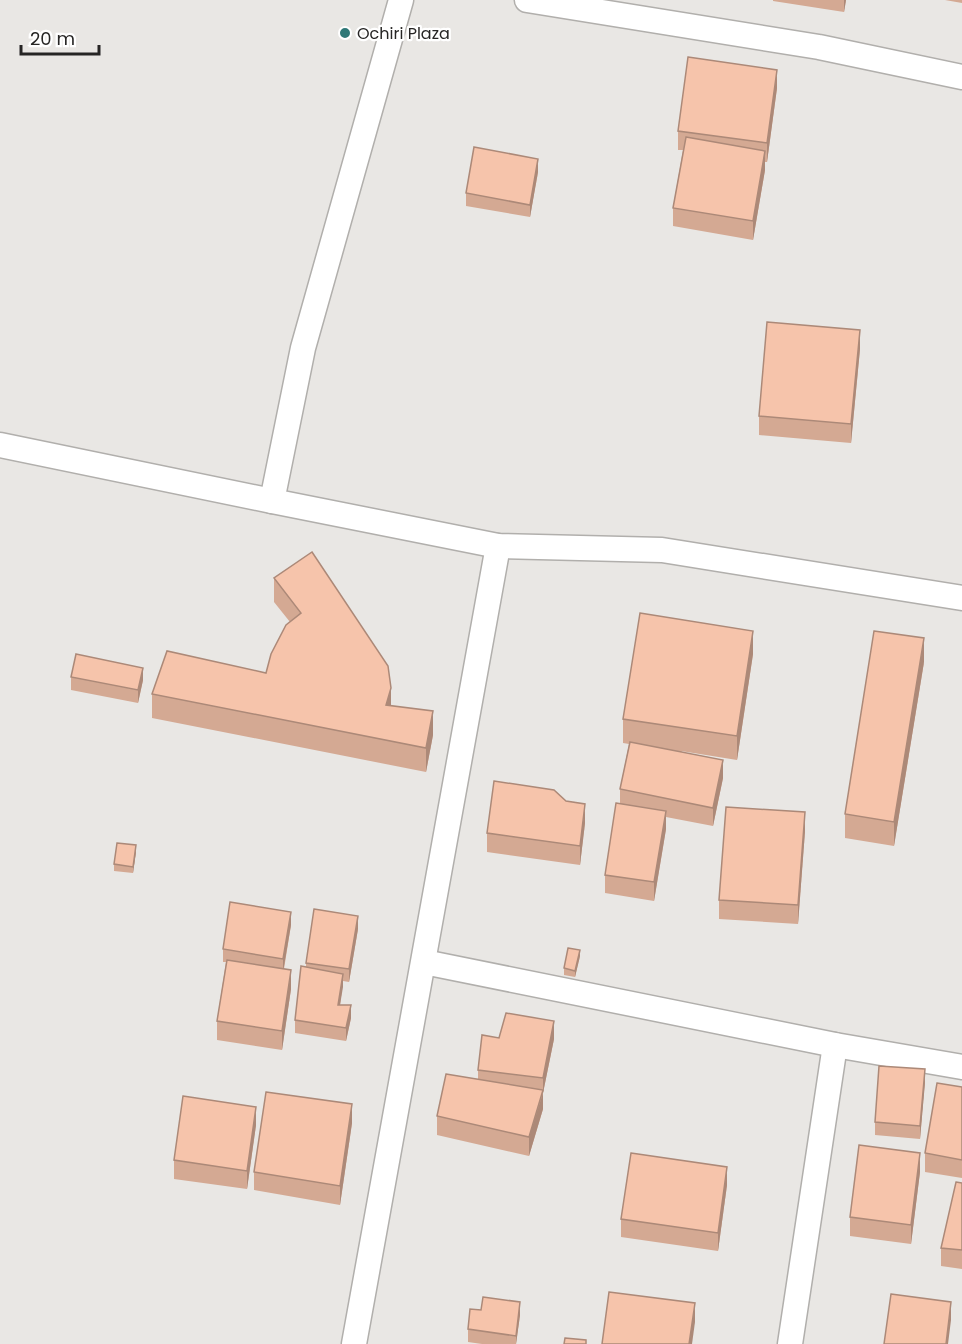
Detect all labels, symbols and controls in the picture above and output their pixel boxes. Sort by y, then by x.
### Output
scale bar [21,18,99,56]
place label: Ochiri Plaza [357,22,450,45]
text: 20 m [30,26,75,51]
marker: Ochiri Plaza [338,26,352,40]

